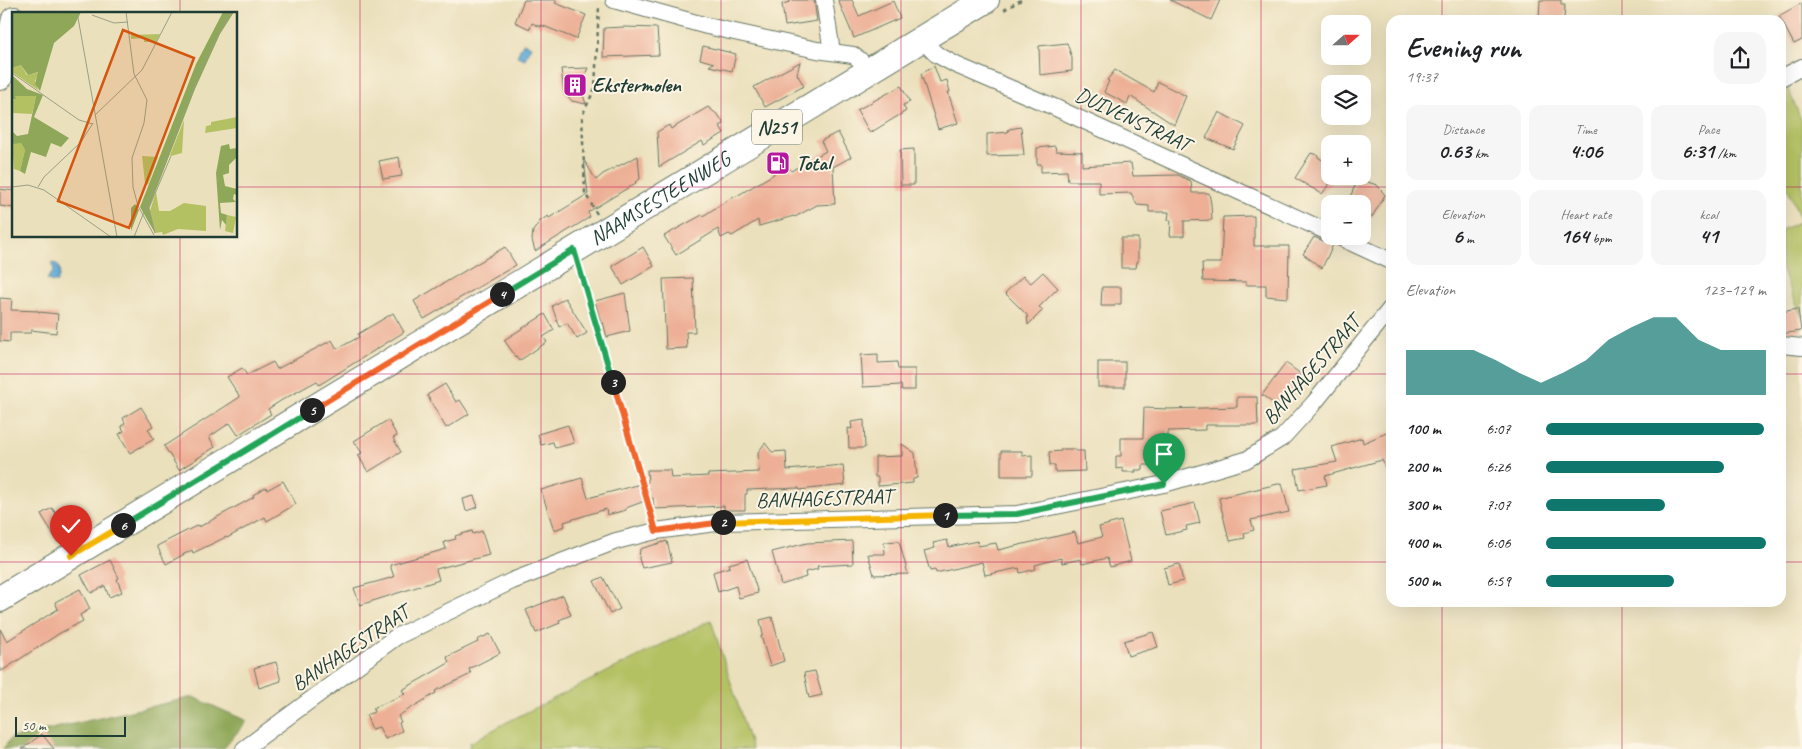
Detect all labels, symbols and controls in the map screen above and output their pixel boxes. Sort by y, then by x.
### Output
inset map [12,12,238,238]
north arrow [1321,15,1371,65]
map controls [1321,15,1371,245]
text: Evening run [1406,30,1521,65]
button: share [1714,32,1766,84]
text: 19:37 [1406,67,1438,87]
building icon: Ekstermolen [562,72,588,98]
place label: Ekstermolen [592,72,682,98]
button: layers [1321,75,1371,125]
street label: DUIVENSTRAAT [1071,81,1199,159]
road number: N251 [752,110,802,144]
text: Distance [1442,121,1484,138]
text: Time [1575,121,1597,138]
text: Pace [1698,121,1719,138]
button: + [1321,135,1371,185]
text: 0.63 [1438,138,1471,164]
text: 4:06 [1570,138,1602,164]
text: 6:31 [1681,138,1714,164]
street label: NAAMSESTEENWEG [585,144,737,251]
text: km [1471,145,1488,162]
text: /km [1714,145,1736,162]
fuel station icon: Total [765,150,791,176]
place label: Total [796,150,835,176]
button: − [1321,195,1371,245]
text: Elevation [1442,206,1485,223]
text: Heart rate [1560,206,1612,223]
text: kcal [1699,206,1718,223]
text: 6 [1453,223,1463,249]
text: 164 [1560,223,1589,249]
text: 41 [1699,223,1718,249]
text: m [1463,230,1474,247]
text: bpm [1589,230,1612,247]
text: Elevation [1406,280,1455,300]
text: 123–129 m [1703,280,1766,300]
pin: 4 [490,282,514,306]
text: 4 [499,286,506,303]
street label: BANHAGESTRAAT [1257,306,1369,430]
pin: 3 [600,370,626,394]
text: 3 [610,374,617,391]
pin: 5 [300,398,324,422]
text: 5 [309,402,316,419]
text: 100 m [1406,419,1441,439]
text: 6:07 [1486,419,1511,439]
pin [1143,433,1185,484]
icon: arrive [1150,440,1178,468]
text: 200 m [1406,457,1441,477]
text: 6:26 [1486,457,1511,477]
street label: BANHAGESTRAAT [756,482,898,513]
text: 300 m [1406,495,1441,515]
text: 7:07 [1486,495,1511,515]
pin: 1 [932,502,958,528]
pin [50,505,92,556]
text: 1 [942,507,949,524]
pin: 2 [710,510,736,534]
icon: check [57,512,85,540]
pin: 6 [110,512,136,538]
text: 2 [720,514,727,531]
text: 6 [120,517,127,534]
text: 400 m [1406,533,1441,553]
text: 6:06 [1486,533,1511,553]
text: 500 m [1406,571,1440,591]
text: 6:59 [1486,571,1511,591]
street label: BANHAGESTRAAT [286,596,418,697]
scale bar [15,714,126,737]
text: 50 m [22,717,46,734]

